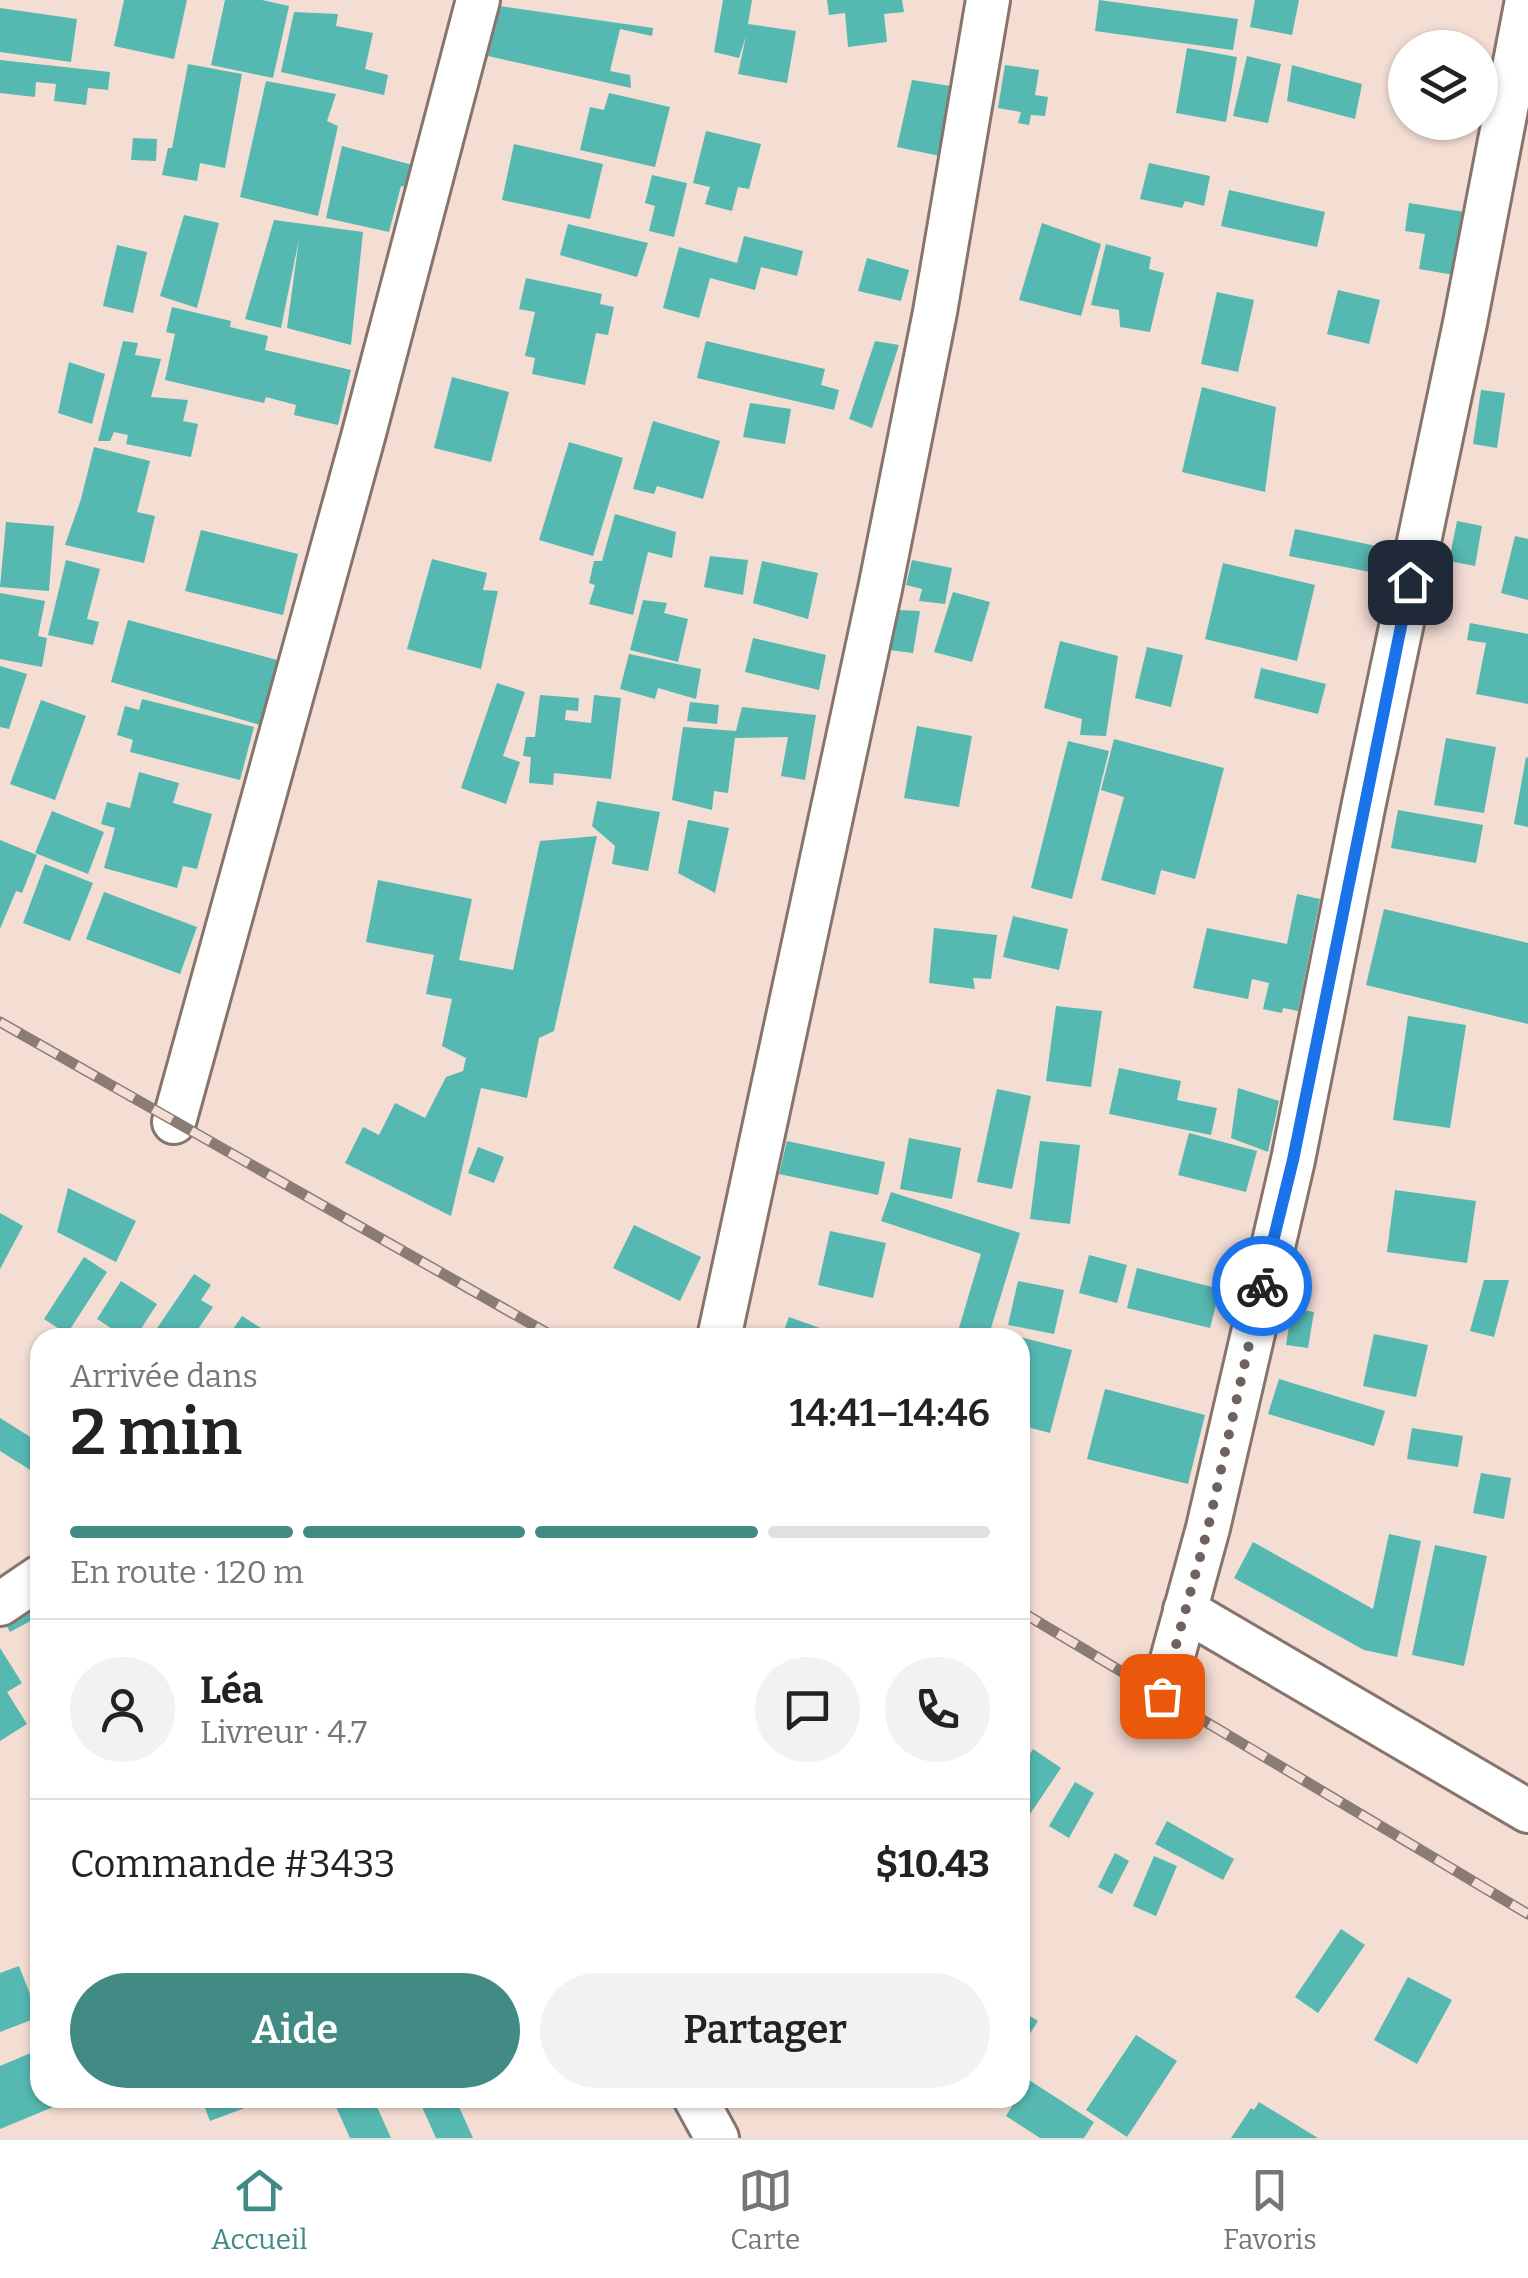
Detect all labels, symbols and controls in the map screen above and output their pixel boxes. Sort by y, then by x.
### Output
map controls [1388,30,1498,140]
button: layers [1388,30,1498,140]
pin [1368,540,1453,625]
icon: home [1383,555,1438,610]
courier [1212,1236,1312,1336]
icon: bike [1235,1259,1290,1314]
text: Arrivée dans [70,1357,258,1395]
text: 14:41–14:46 [789,1390,990,1436]
text: 2 min [70,1393,242,1471]
text: En route · 120 m [70,1553,304,1591]
pin [1120,1654,1205,1739]
button: person [70,1657,175,1762]
button: chat [755,1657,860,1762]
button: phone [885,1657,990,1762]
text: Léa [200,1667,263,1713]
icon: bag [1135,1669,1190,1724]
text: Livreur · 4.7 [200,1713,367,1751]
text: Commande #3433 [70,1841,395,1887]
text: $10.43 [875,1841,990,1887]
button: Aide [70,1973,520,2088]
button: Partager [540,1973,990,2088]
tab: Accueil [211,2163,307,2256]
tab: Carte [730,2163,800,2256]
tab: Favoris [1223,2163,1317,2256]

